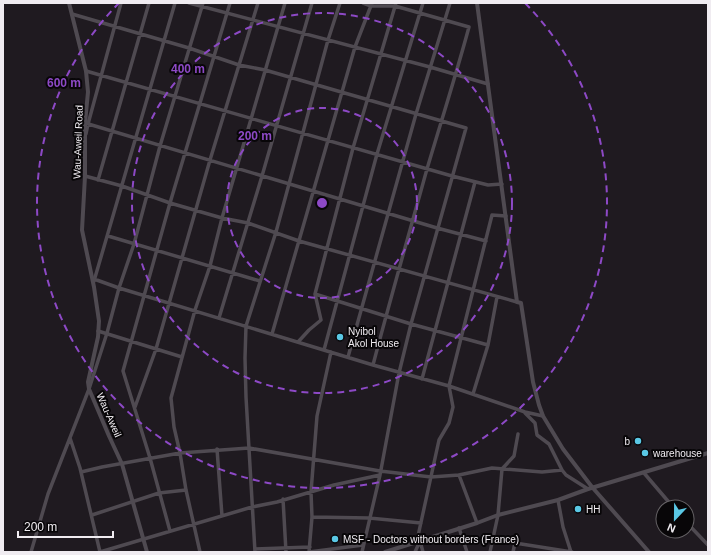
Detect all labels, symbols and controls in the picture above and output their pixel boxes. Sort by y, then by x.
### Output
text: 400 m [171,62,205,76]
text: 600 m [47,76,81,90]
street label: Wau-Aweil Road [71,105,85,179]
text: 200 m [238,129,272,143]
centre of rings [315,196,329,210]
place label: Nyibol Akol House [348,326,400,349]
marker: Nyibol Akol House [335,332,345,342]
street label: Wau-Aweil [94,391,124,439]
place label: b [624,436,630,447]
marker: b [633,436,643,446]
marker: warehouse [640,448,650,458]
place label: warehouse [652,448,702,459]
north arrow [655,499,695,539]
marker: HH [573,504,583,514]
place label: HH [586,504,600,515]
scale bar [18,513,113,539]
text: 200 m [24,520,57,534]
text: N [665,521,677,535]
marker: MSF - Doctors without borders (France) [330,534,340,544]
place label: MSF - Doctors without borders (France) [343,534,519,545]

